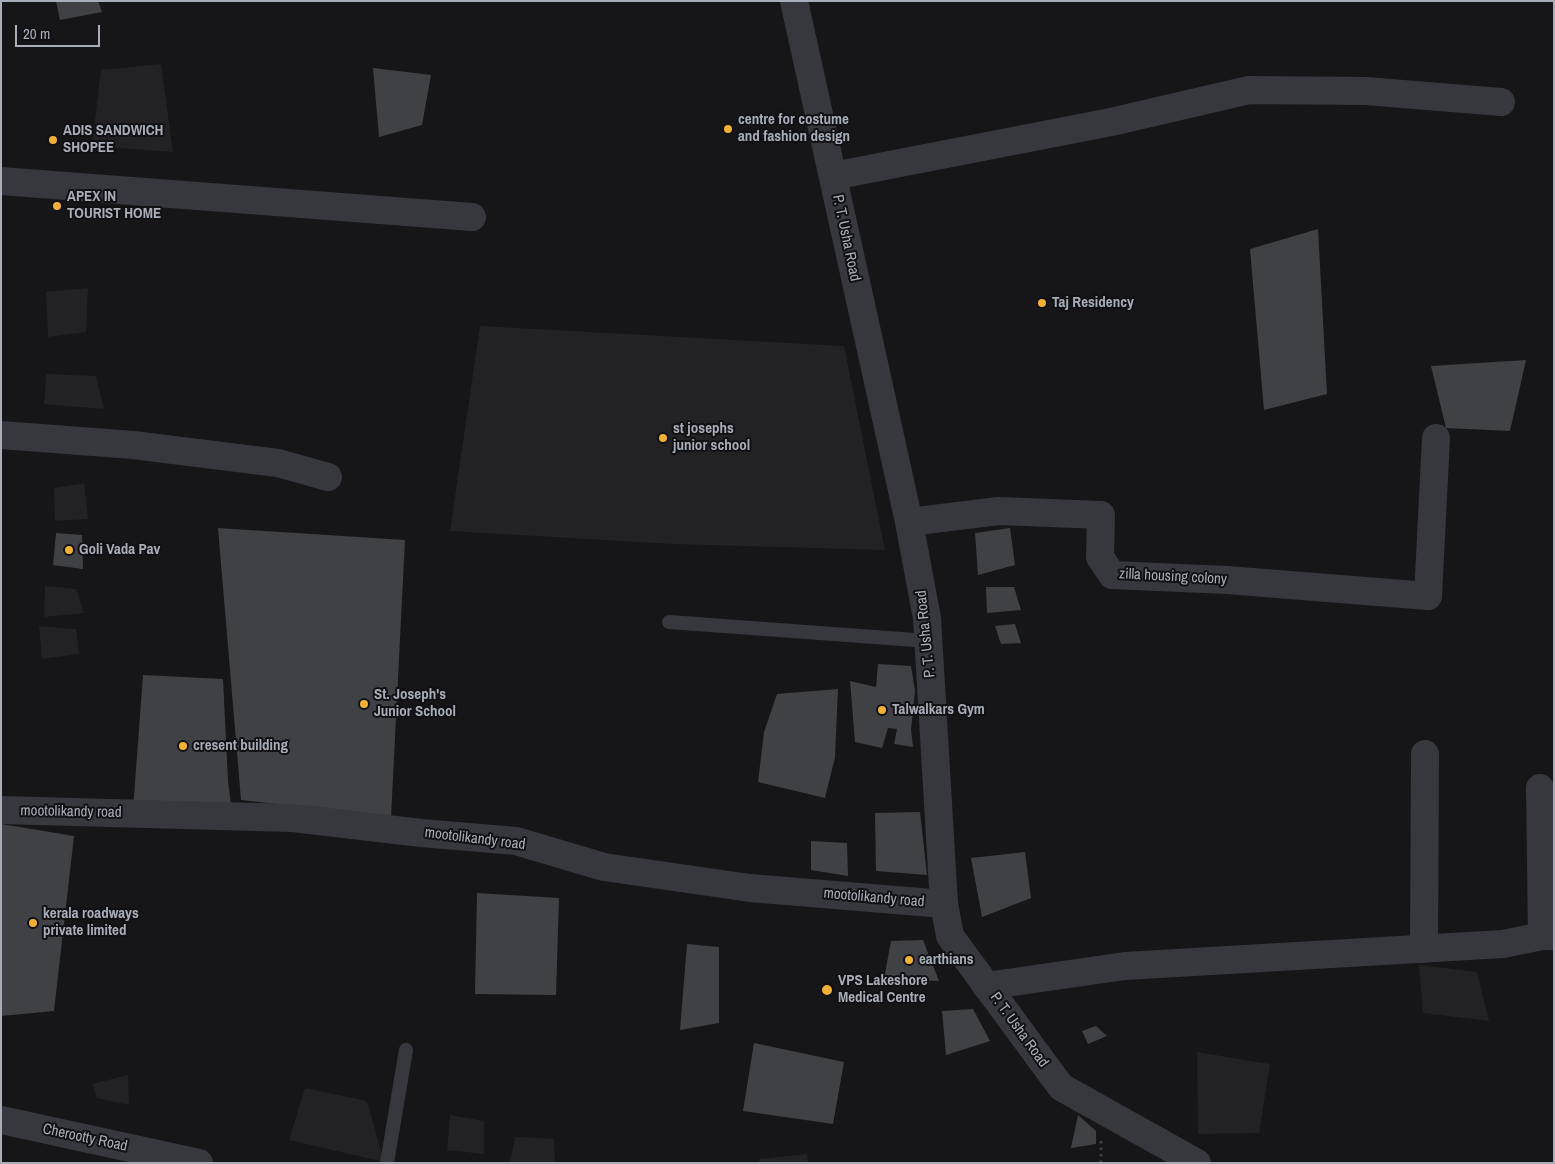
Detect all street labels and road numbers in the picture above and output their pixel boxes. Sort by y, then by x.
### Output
street label: P. T. Usha Road [828,193,864,283]
street label: zilla housing colony [1119,565,1227,589]
street label: P. T. Usha Road [912,589,940,679]
street label: mootolikandy road [20,802,122,822]
street label: mootolikandy road [424,824,526,854]
street label: mootolikandy road [823,885,925,911]
street label: P. T. Usha Road [986,989,1052,1071]
street label: Cherootty Road [41,1120,129,1156]

